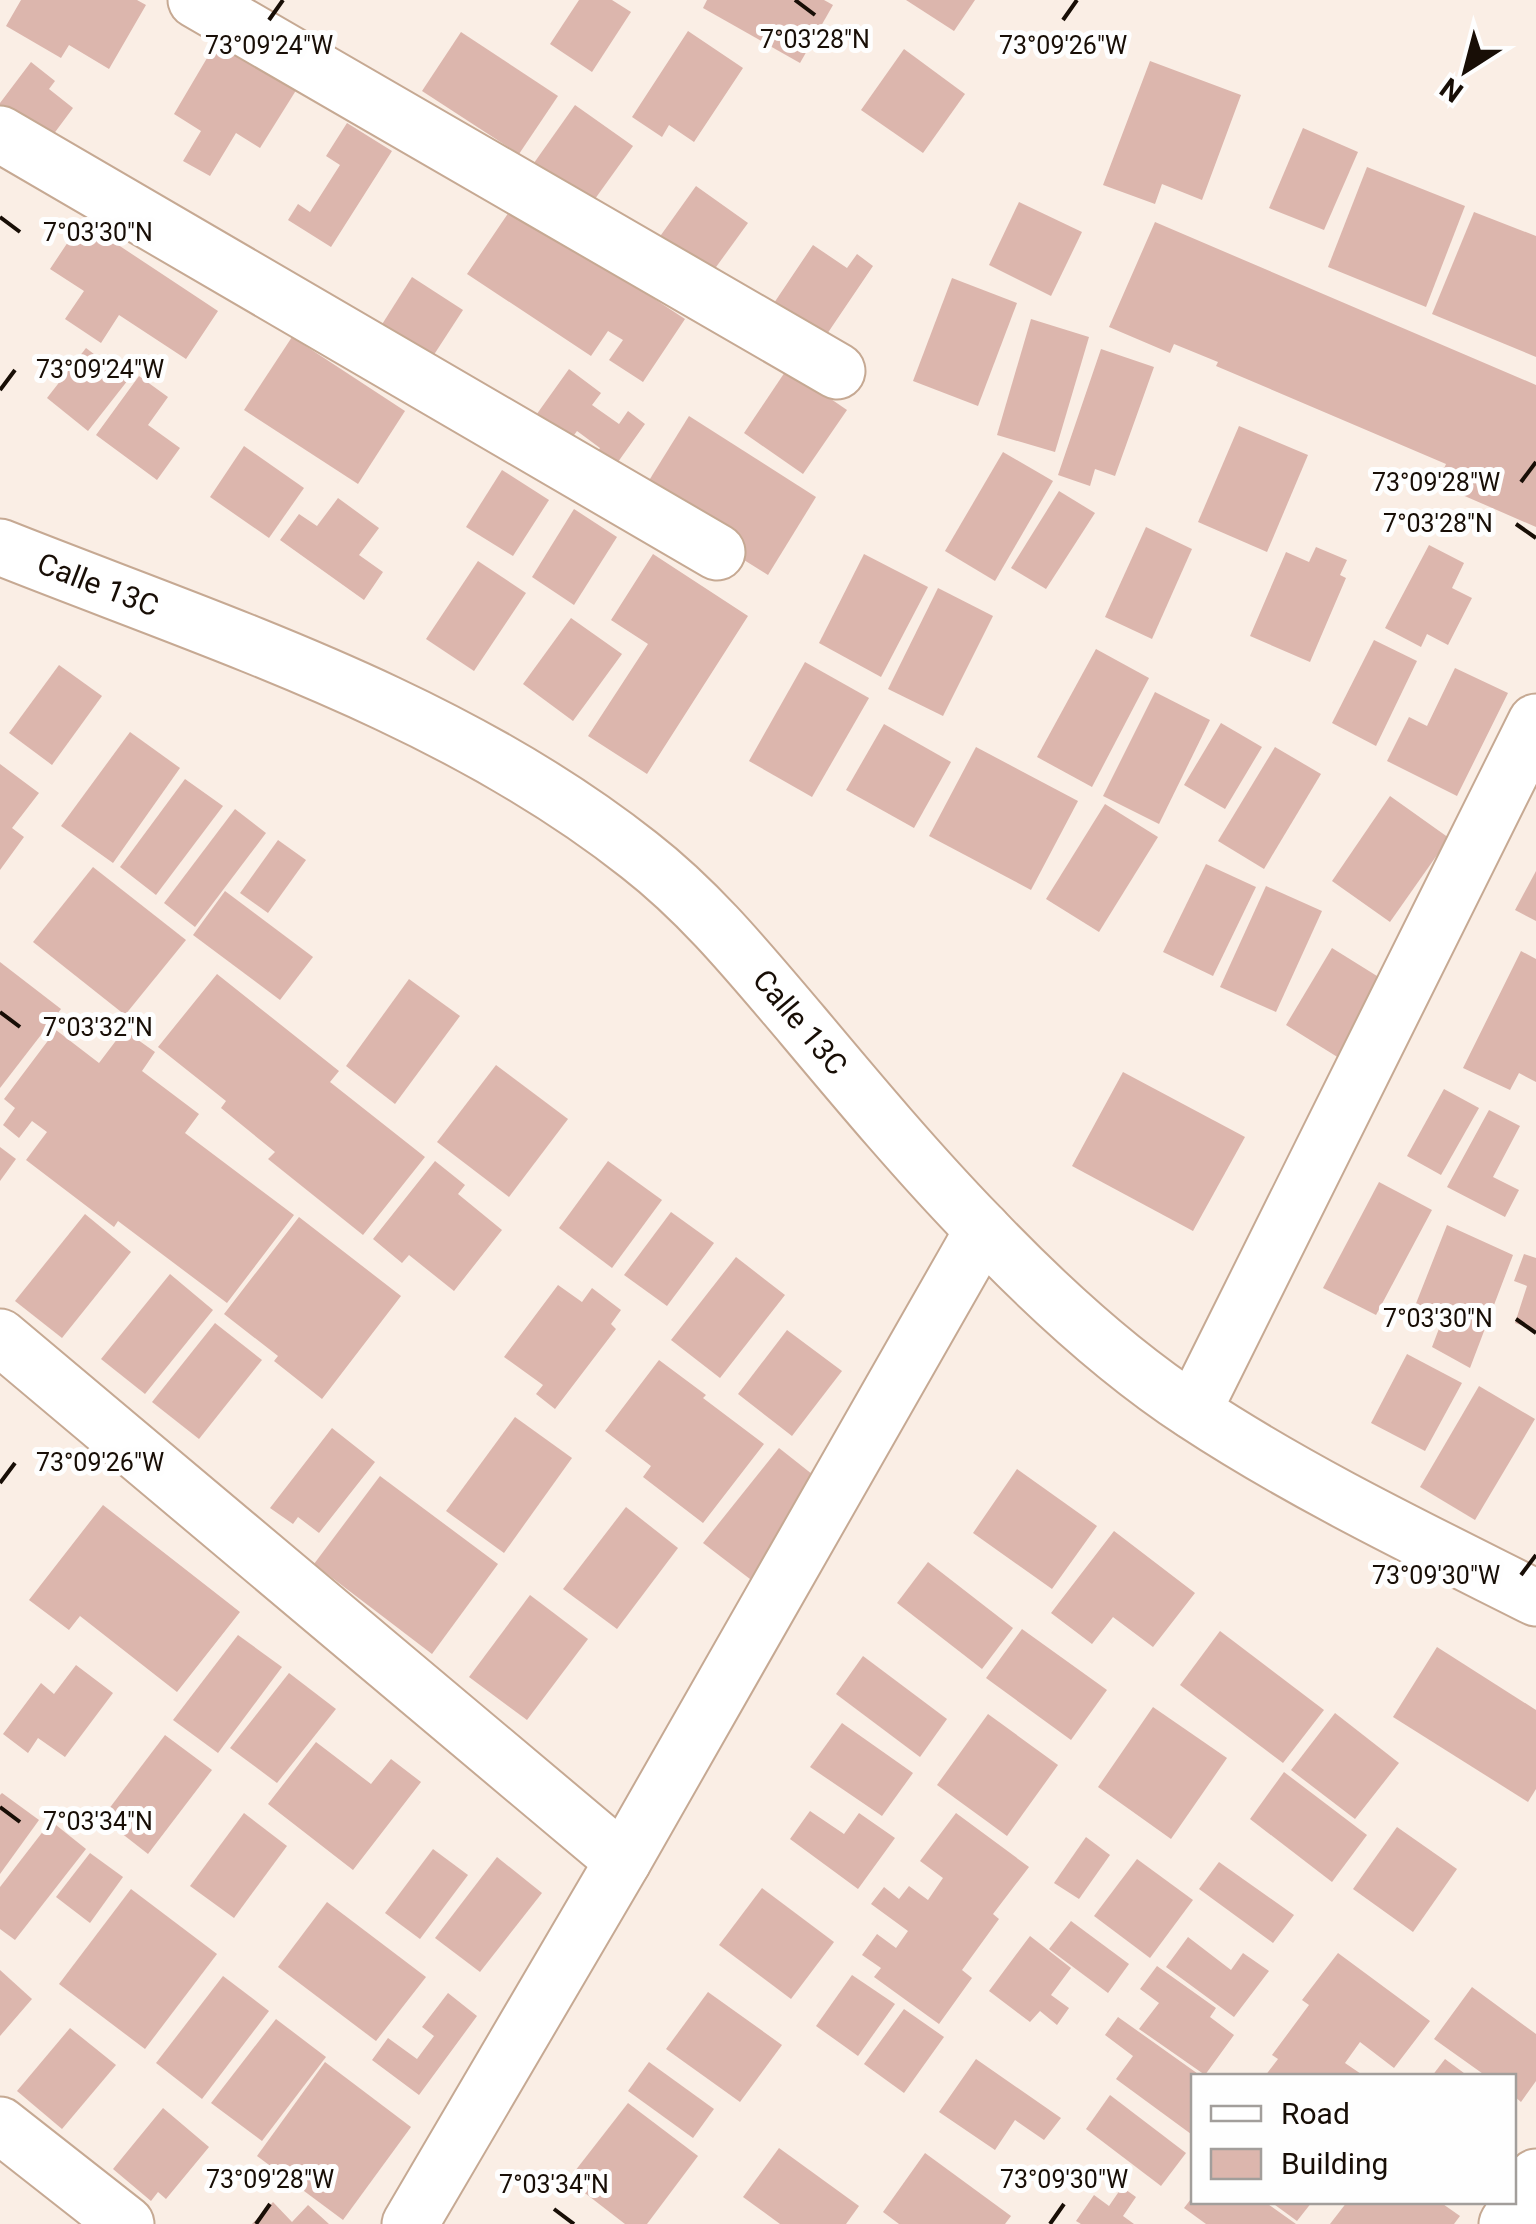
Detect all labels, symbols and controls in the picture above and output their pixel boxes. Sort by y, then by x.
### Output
north arrow [1416,20,1516,120]
text: 7°03'28"N [760,25,870,54]
text: 73°09'24"W [205,31,333,60]
text: 73°09'26"W [999,31,1127,60]
text: N [1434,71,1469,109]
text: 7°03'30"N [43,218,153,247]
text: 73°09'24"W [36,355,164,384]
text: 73°09'28"W [1372,468,1500,497]
text: 7°03'28"N [1383,509,1493,538]
street label: Calle 13C [32,545,164,624]
street label: Calle 13C [746,962,855,1082]
text: 7°03'32"N [43,1013,153,1042]
text: 7°03'30"N [1383,1304,1493,1333]
text: 73°09'26"W [36,1448,164,1477]
text: 73°09'30"W [1372,1561,1500,1590]
text: 7°03'34"N [43,1807,153,1836]
legend [1191,2074,1516,2204]
text: Road [1281,2096,1350,2131]
text: Building [1281,2146,1388,2181]
text: 73°09'28"W [206,2165,334,2194]
text: 73°09'30"W [1000,2165,1128,2194]
text: 7°03'34"N [499,2170,609,2199]

